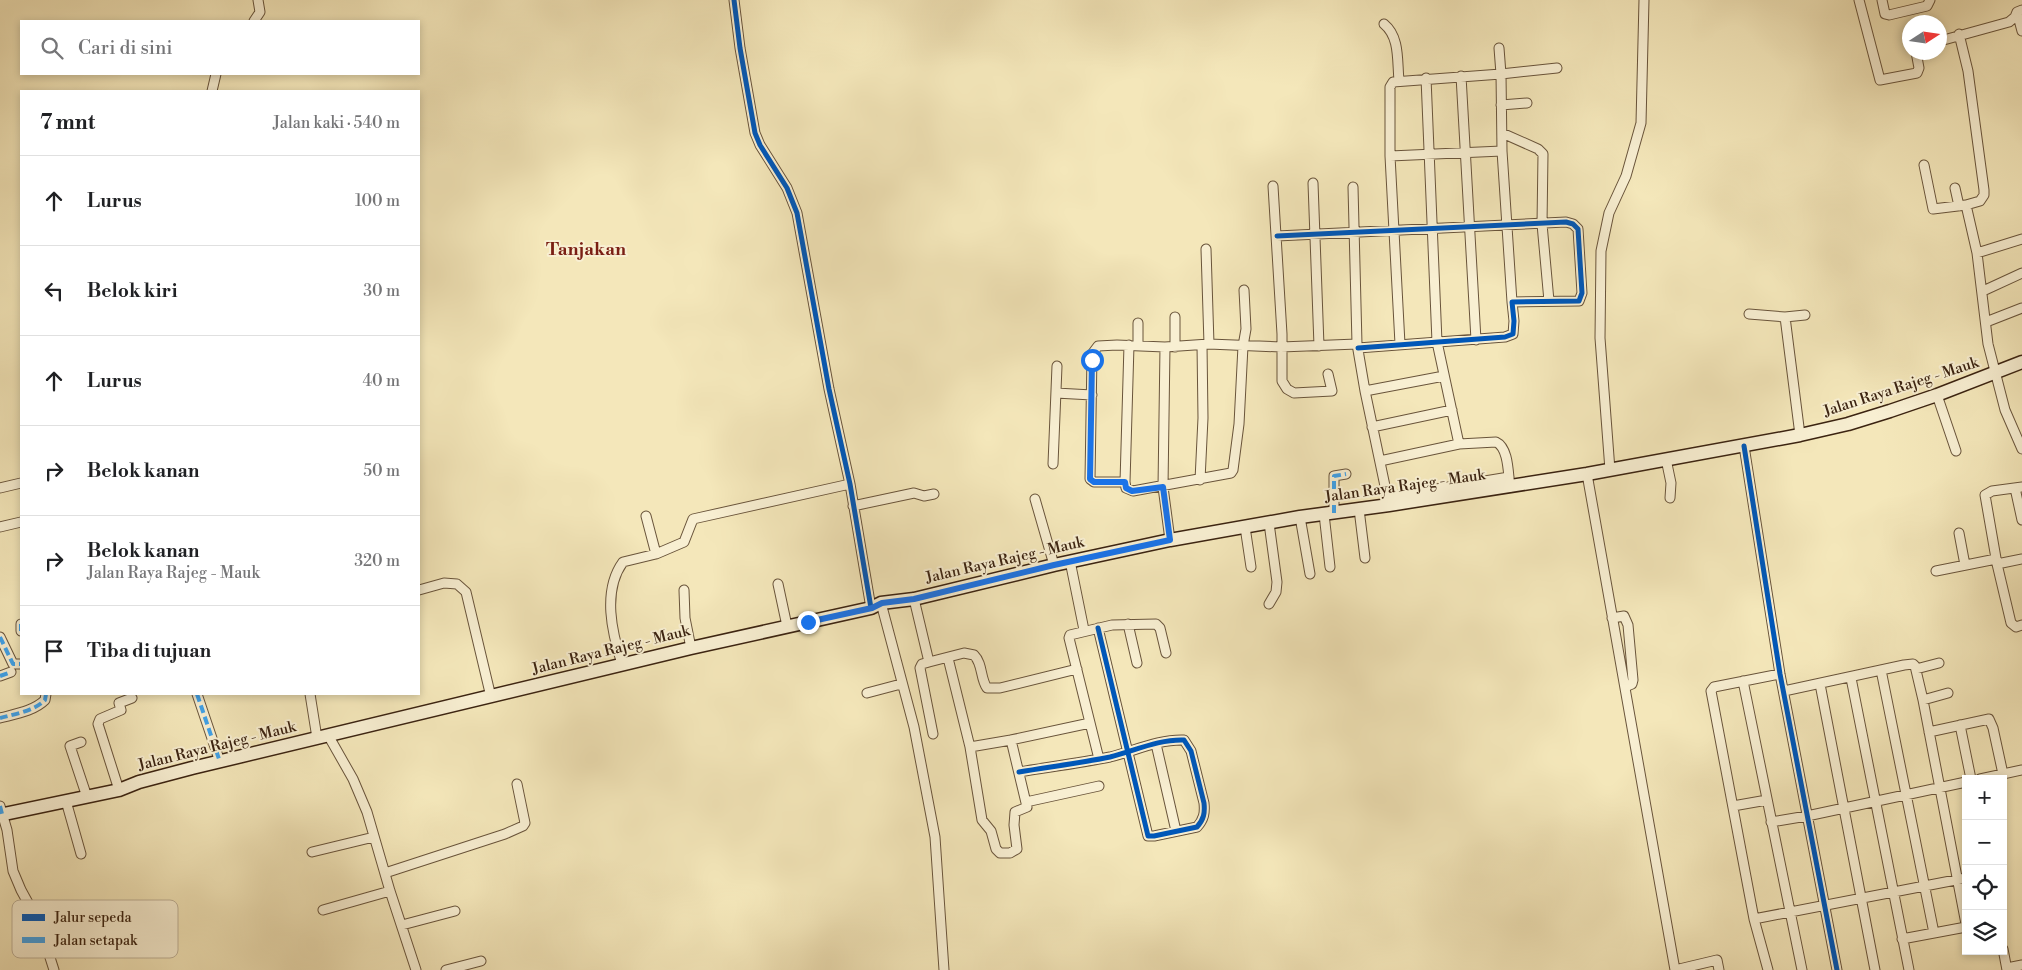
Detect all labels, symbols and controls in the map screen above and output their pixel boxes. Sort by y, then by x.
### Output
north arrow [1902,15,1947,60]
search box [20,20,420,75]
icon: search [38,34,66,62]
text: Cari di sini [78,36,173,60]
text: 7 mnt [40,110,95,136]
text: Jalan kaki · 540 m [273,113,400,133]
icon: ahead [40,187,68,215]
text: Lurus [87,189,142,213]
text: 100 m [355,191,400,211]
district label: Tanjakan [546,238,626,261]
icon: left [40,277,68,305]
text: Belok kiri [87,279,177,303]
text: 30 m [363,281,400,301]
route start [1081,349,1104,372]
street label: Jalan Raya Rajeg - Mauk [1820,353,1982,421]
icon: ahead [40,367,68,395]
text: Lurus [87,369,142,393]
text: 40 m [363,371,400,391]
icon: right [40,457,68,485]
text: Belok kanan [87,459,200,483]
text: 50 m [363,461,400,481]
street label: Jalan Raya Rajeg - Mauk [1322,465,1488,507]
street label: Jalan Raya Rajeg - Mauk [923,532,1087,588]
text: Belok kanan [87,539,200,563]
icon: right [40,547,68,575]
text: 320 m [354,551,400,571]
text: Jalan Raya Rajeg - Mauk [87,563,260,583]
route end [797,611,820,634]
street label: Jalan Raya Rajeg - Mauk [529,621,693,679]
icon: arrive [40,637,68,665]
text: Tiba di tujuan [87,639,211,663]
street label: Jalan Raya Rajeg - Mauk [135,717,299,775]
map controls [1962,775,2007,955]
button: + [1962,775,2007,820]
button: − [1962,820,2007,865]
button: locate [1962,865,2007,910]
legend [12,900,178,958]
text: Jalur sepeda [53,909,132,927]
button: layers [1962,910,2007,955]
text: Jalan setapak [53,932,138,950]

